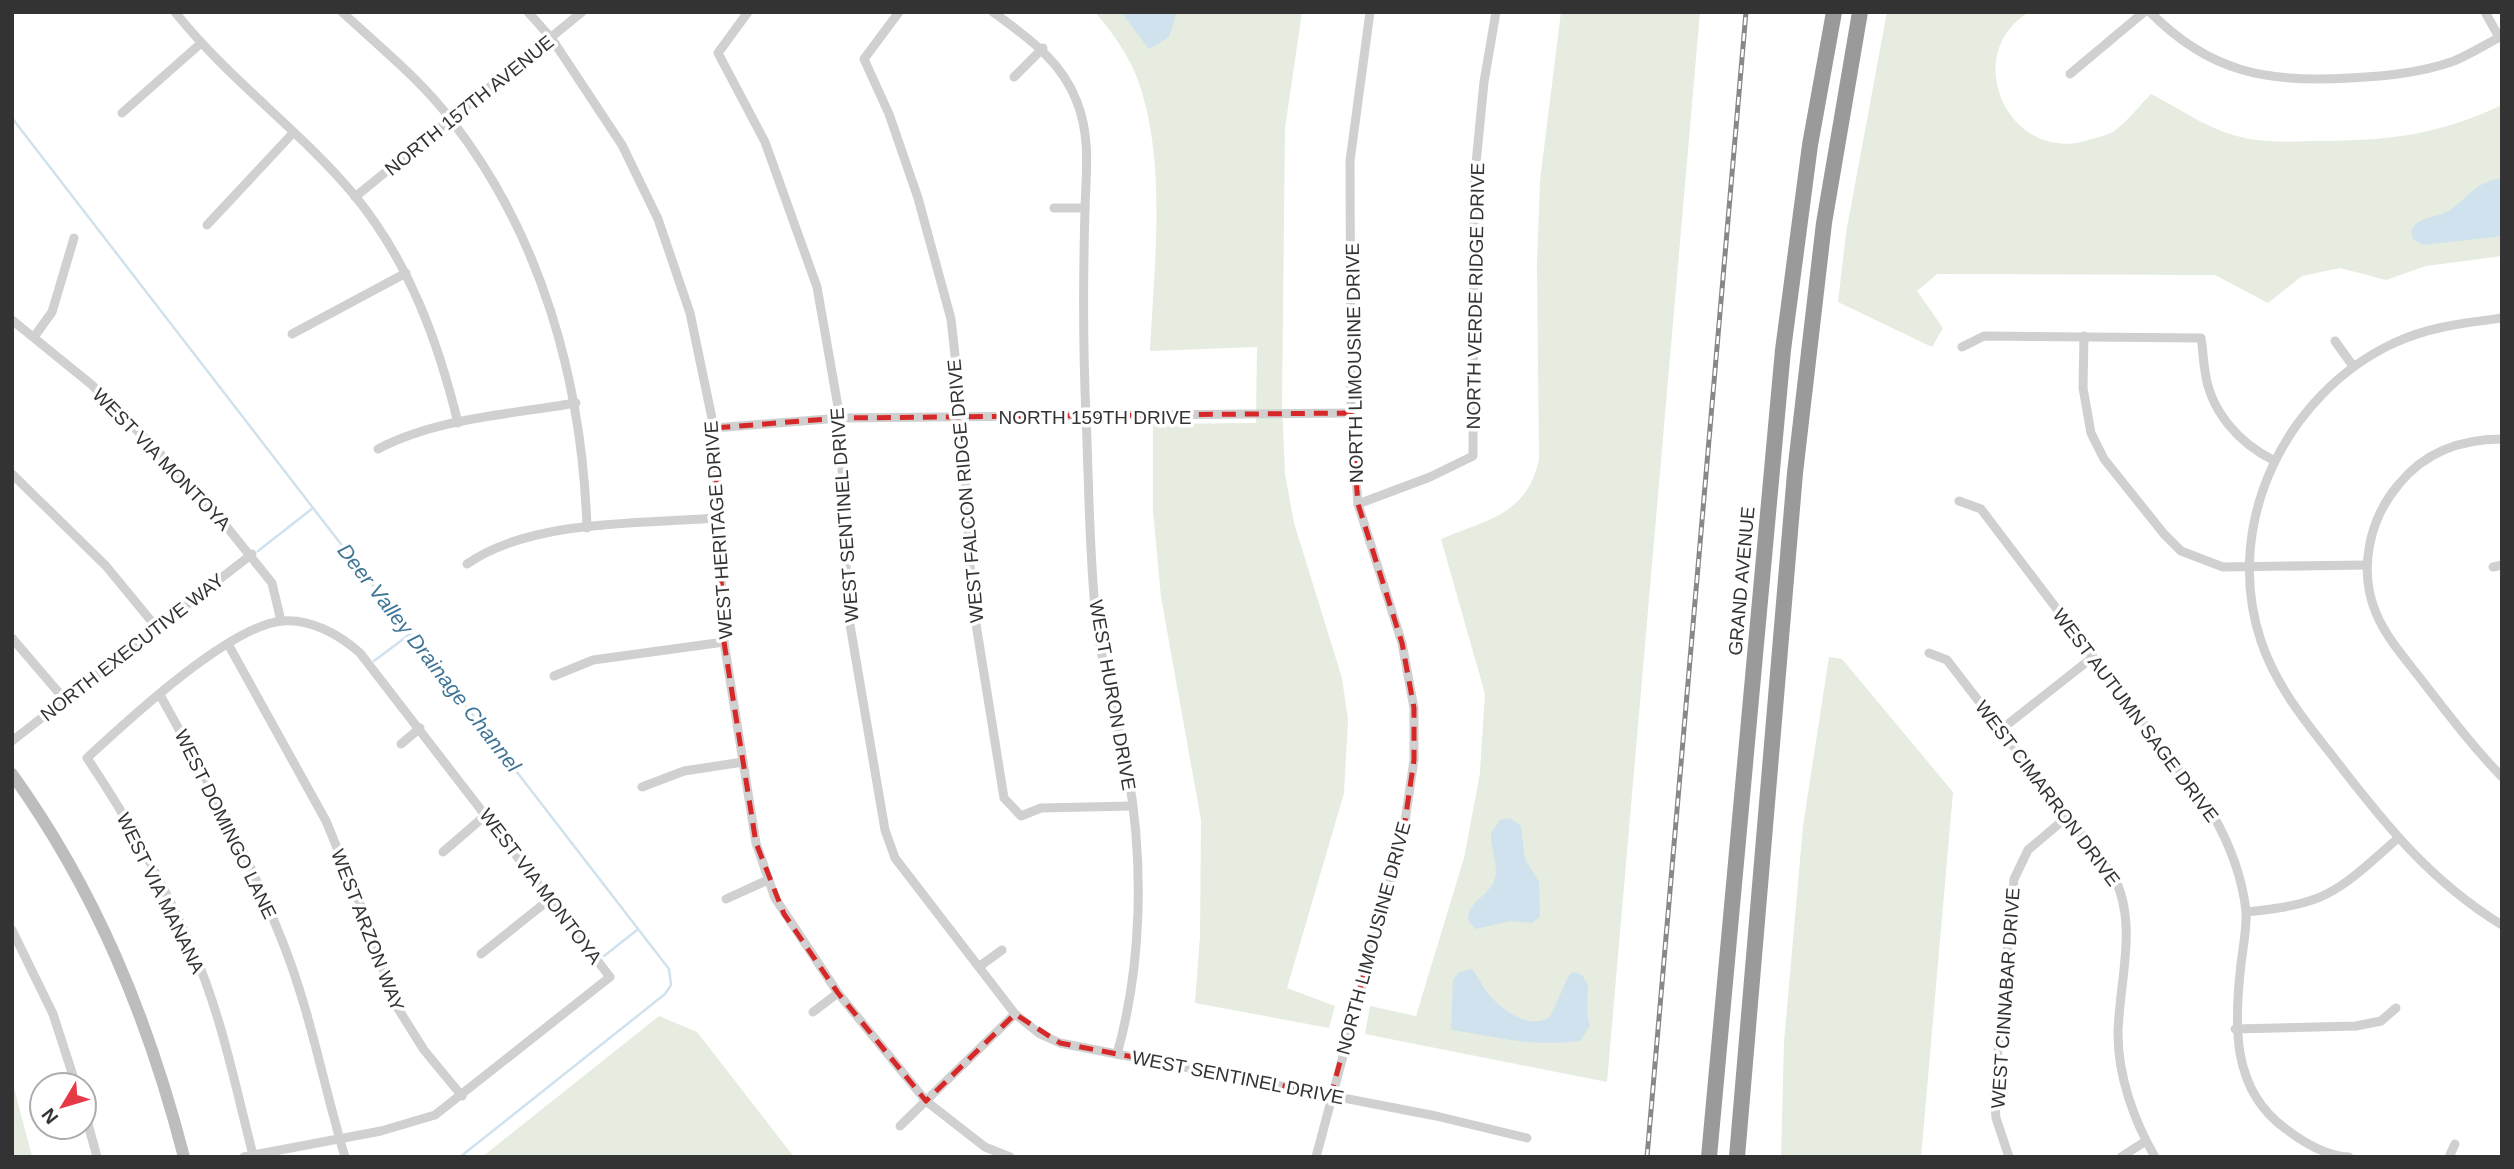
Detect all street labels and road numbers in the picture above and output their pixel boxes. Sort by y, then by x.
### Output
street label: NORTH 157TH AVENUE [381,31,558,180]
street label: NORTH VERDE RIDGE DRIVE [1463,162,1488,430]
street label: NORTH LIMOUSINE DRIVE [1342,243,1367,483]
street label: WEST FALCON RIDGE DRIVE [944,358,987,624]
street label: WEST VIA MONTOYA [88,384,235,535]
street label: WEST SENTINEL DRIVE [827,407,862,623]
street label: NORTH 159TH DRIVE [999,407,1191,428]
street label: WEST HERITAGE DRIVE [700,420,737,640]
street label: GRAND AVENUE [1725,506,1758,656]
street label: NORTH EXECUTIVE WAY [37,569,228,725]
street label: WEST HURON DRIVE [1085,598,1140,792]
street label: WEST AUTUMN SAGE DRIVE [2049,605,2223,826]
street label: WEST CIMARRON DRIVE [1971,696,2124,890]
street label: WEST DOMINGO LANE [171,726,280,922]
street label: WEST VIA MONTOYA [475,805,606,968]
street label: WEST VIA MANANA [113,810,209,977]
street label: NORTH LIMOUSINE DRIVE [1332,819,1415,1057]
street label: WEST ARZON WAY [327,846,408,1014]
street label: WEST CINNABAR DRIVE [1987,887,2024,1109]
street label: WEST SENTINEL DRIVE [1130,1047,1346,1108]

